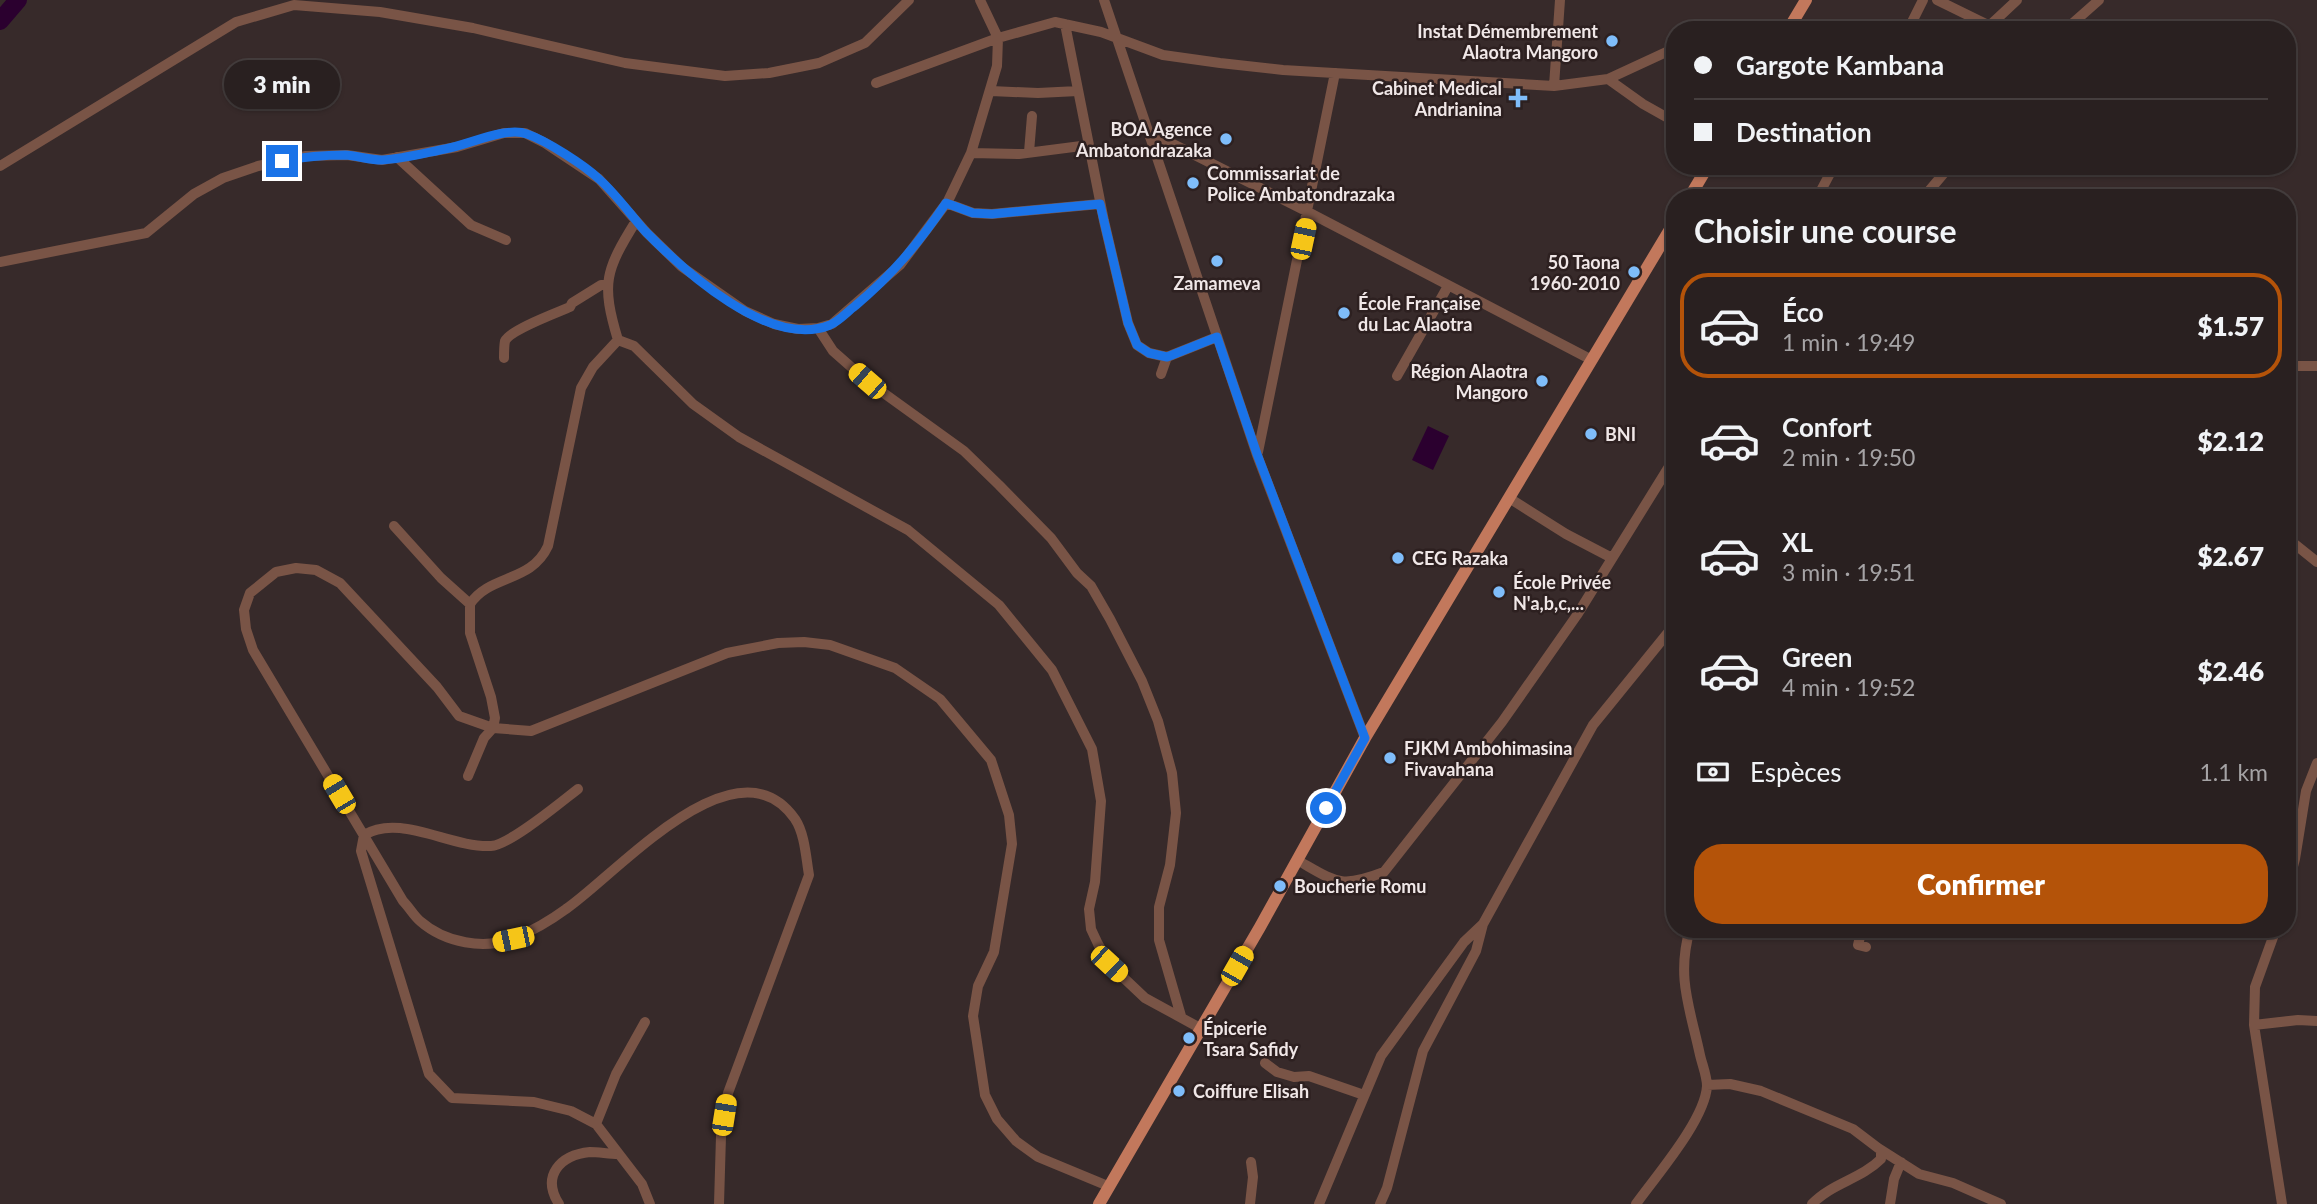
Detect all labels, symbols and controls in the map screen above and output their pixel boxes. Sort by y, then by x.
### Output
place label: Instat Démembrement Alaotra Mangoro [1417,20,1598,63]
marker: Instat Démembrement Alaotra Mangoro [1604,33,1620,49]
text: Gargote Kambana [1736,49,1944,81]
callout: 3 min [224,60,340,108]
text: 3 min [253,70,311,98]
place label: Cabinet Medical Andrianina [1372,77,1502,120]
marker: Cabinet Medical Andrianina [1508,88,1528,108]
text: Destination [1736,116,1872,148]
place label: BOA Agence Ambatondrazaka [1075,118,1212,161]
marker: BOA Agence Ambatondrazaka [1218,131,1234,147]
route end [266,145,298,177]
place label: Commissariat de Police Ambatondrazaka [1207,162,1395,205]
marker: Commissariat de Police Ambatondrazaka [1185,175,1201,191]
text: Choisir une course [1694,211,1957,250]
car [1289,216,1318,262]
place label: 50 Taona 1960-2010 [1530,251,1620,294]
marker: Zamameva [1209,253,1225,269]
marker: 50 Taona 1960-2010 [1626,264,1642,280]
place label: Zamameva [1173,272,1261,294]
place label: École Française du Lac Alaotra [1358,292,1481,335]
icon: car [1698,294,1761,357]
text: Éco [1782,296,1824,328]
marker: École Française du Lac Alaotra [1336,305,1352,321]
text: $1.57 [2197,310,2264,342]
text: 1 min · 19:49 [1782,328,1915,356]
car [845,359,890,403]
place label: Région Alaotra Mangoro [1410,360,1528,403]
marker: Région Alaotra Mangoro [1534,373,1550,389]
icon: car [1698,409,1761,472]
text: Confort [1782,411,1872,443]
place label: BNI [1605,423,1636,445]
text: $2.12 [2197,425,2264,457]
marker: BNI [1583,426,1599,442]
text: 2 min · 19:50 [1782,443,1915,471]
icon: car [1698,524,1761,587]
text: XL [1782,526,1813,558]
text: $2.67 [2197,540,2264,572]
place label: CEG Razaka [1412,547,1508,569]
marker: CEG Razaka [1390,550,1406,566]
text: 3 min · 19:51 [1782,558,1915,586]
place label: École Privée N'a,b,c,... [1513,571,1611,614]
marker: École Privée N'a,b,c,... [1491,584,1507,600]
icon: car [1698,639,1761,702]
text: Green [1782,641,1852,673]
text: $2.46 [2197,655,2264,687]
text: 4 min · 19:52 [1782,673,1915,701]
place label: FJKM Ambohimasina Fivavahana [1404,737,1572,780]
marker: FJKM Ambohimasina Fivavahana [1382,750,1398,766]
icon: cash [1694,753,1732,791]
text: Espèces [1750,756,1842,788]
text: 1.1 km [2199,758,2268,786]
car [320,771,359,817]
route start [1310,792,1342,824]
button: Confirmer [1694,844,2268,924]
place label: Boucherie Romu [1294,875,1426,897]
marker: Boucherie Romu [1272,878,1288,894]
car [491,924,536,954]
car [1087,942,1132,986]
car [1218,943,1257,989]
place label: Épicerie Tsara Safidy [1203,1017,1299,1060]
marker: Épicerie Tsara Safidy [1181,1030,1197,1046]
place label: Coiffure Elisah [1193,1080,1309,1102]
marker: Coiffure Elisah [1171,1083,1187,1099]
car [711,1093,738,1137]

